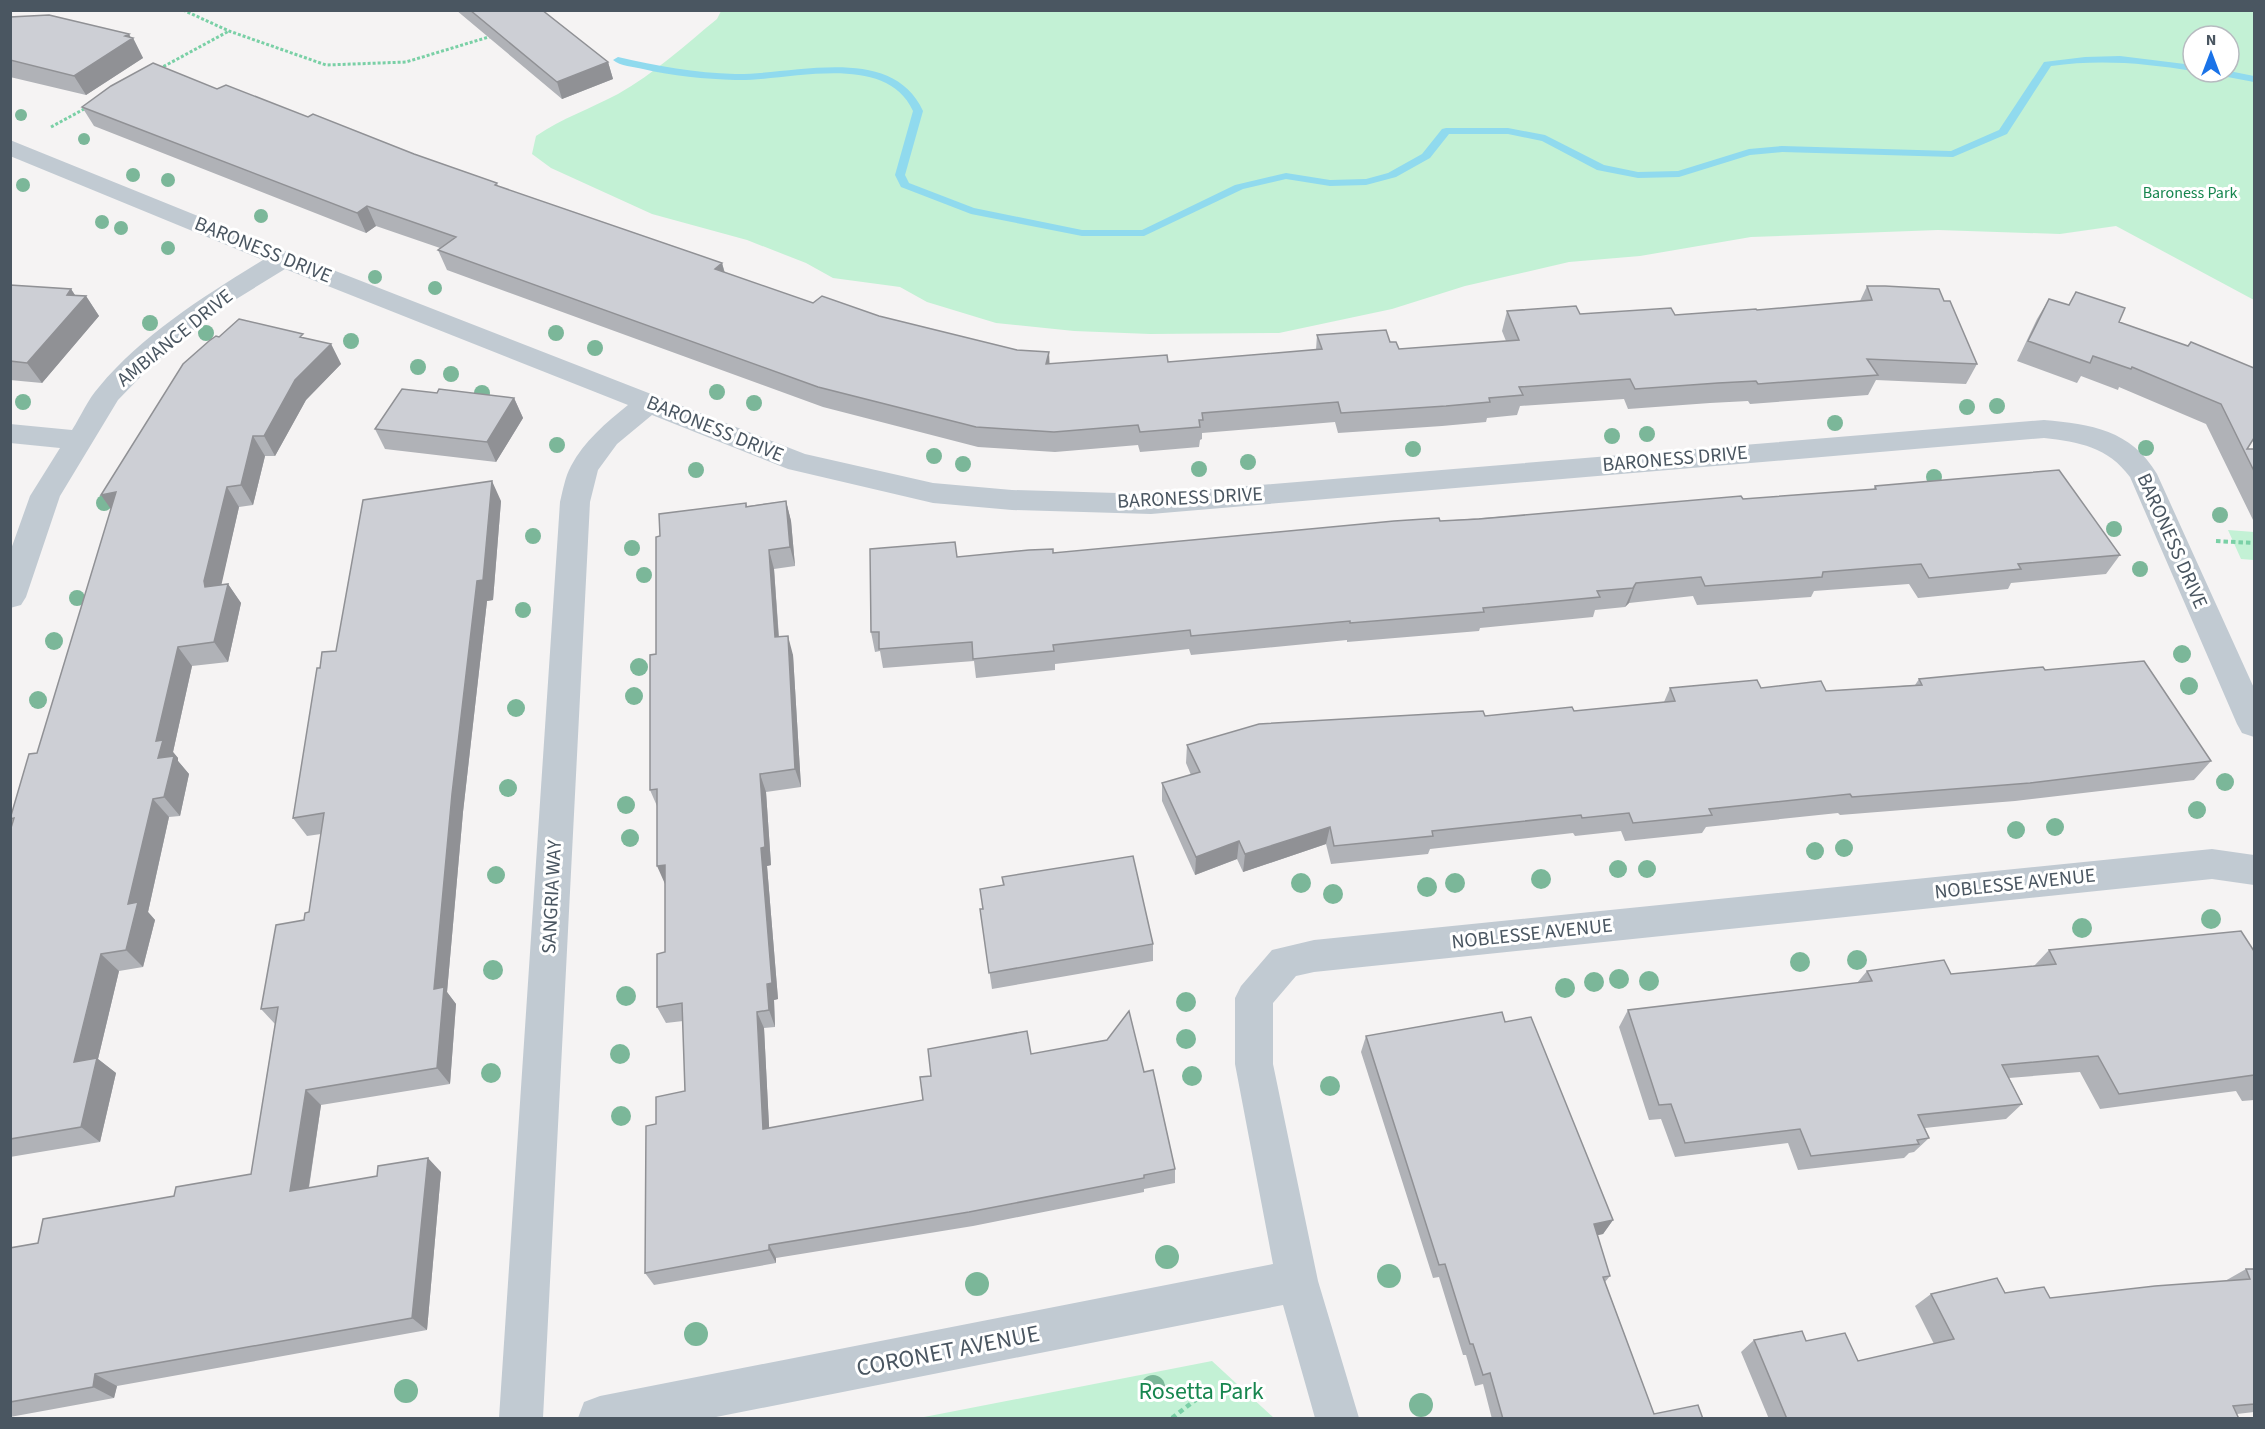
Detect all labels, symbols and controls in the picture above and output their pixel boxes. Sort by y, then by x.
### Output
north arrow [2181,24,2241,84]
text: N [2206,29,2216,51]
park label: Baroness Park [2143,182,2237,204]
street label: BARONESS DRIVE [190,210,336,290]
street label: AMBIANCE DRIVE [111,282,239,394]
street label: BARONESS DRIVE [642,389,788,469]
street label: BARONESS DRIVE [1601,439,1749,479]
street label: BARONESS DRIVE [2130,469,2214,613]
street label: BARONESS DRIVE [1117,480,1263,516]
street label: SANGRIA WAY [535,839,569,955]
street label: NOBLESSE AVENUE [1933,862,2097,906]
street label: NOBLESSE AVENUE [1450,912,1614,956]
street label: CORONET AVENUE [853,1316,1043,1386]
park label: Rosetta Park [1138,1374,1264,1409]

